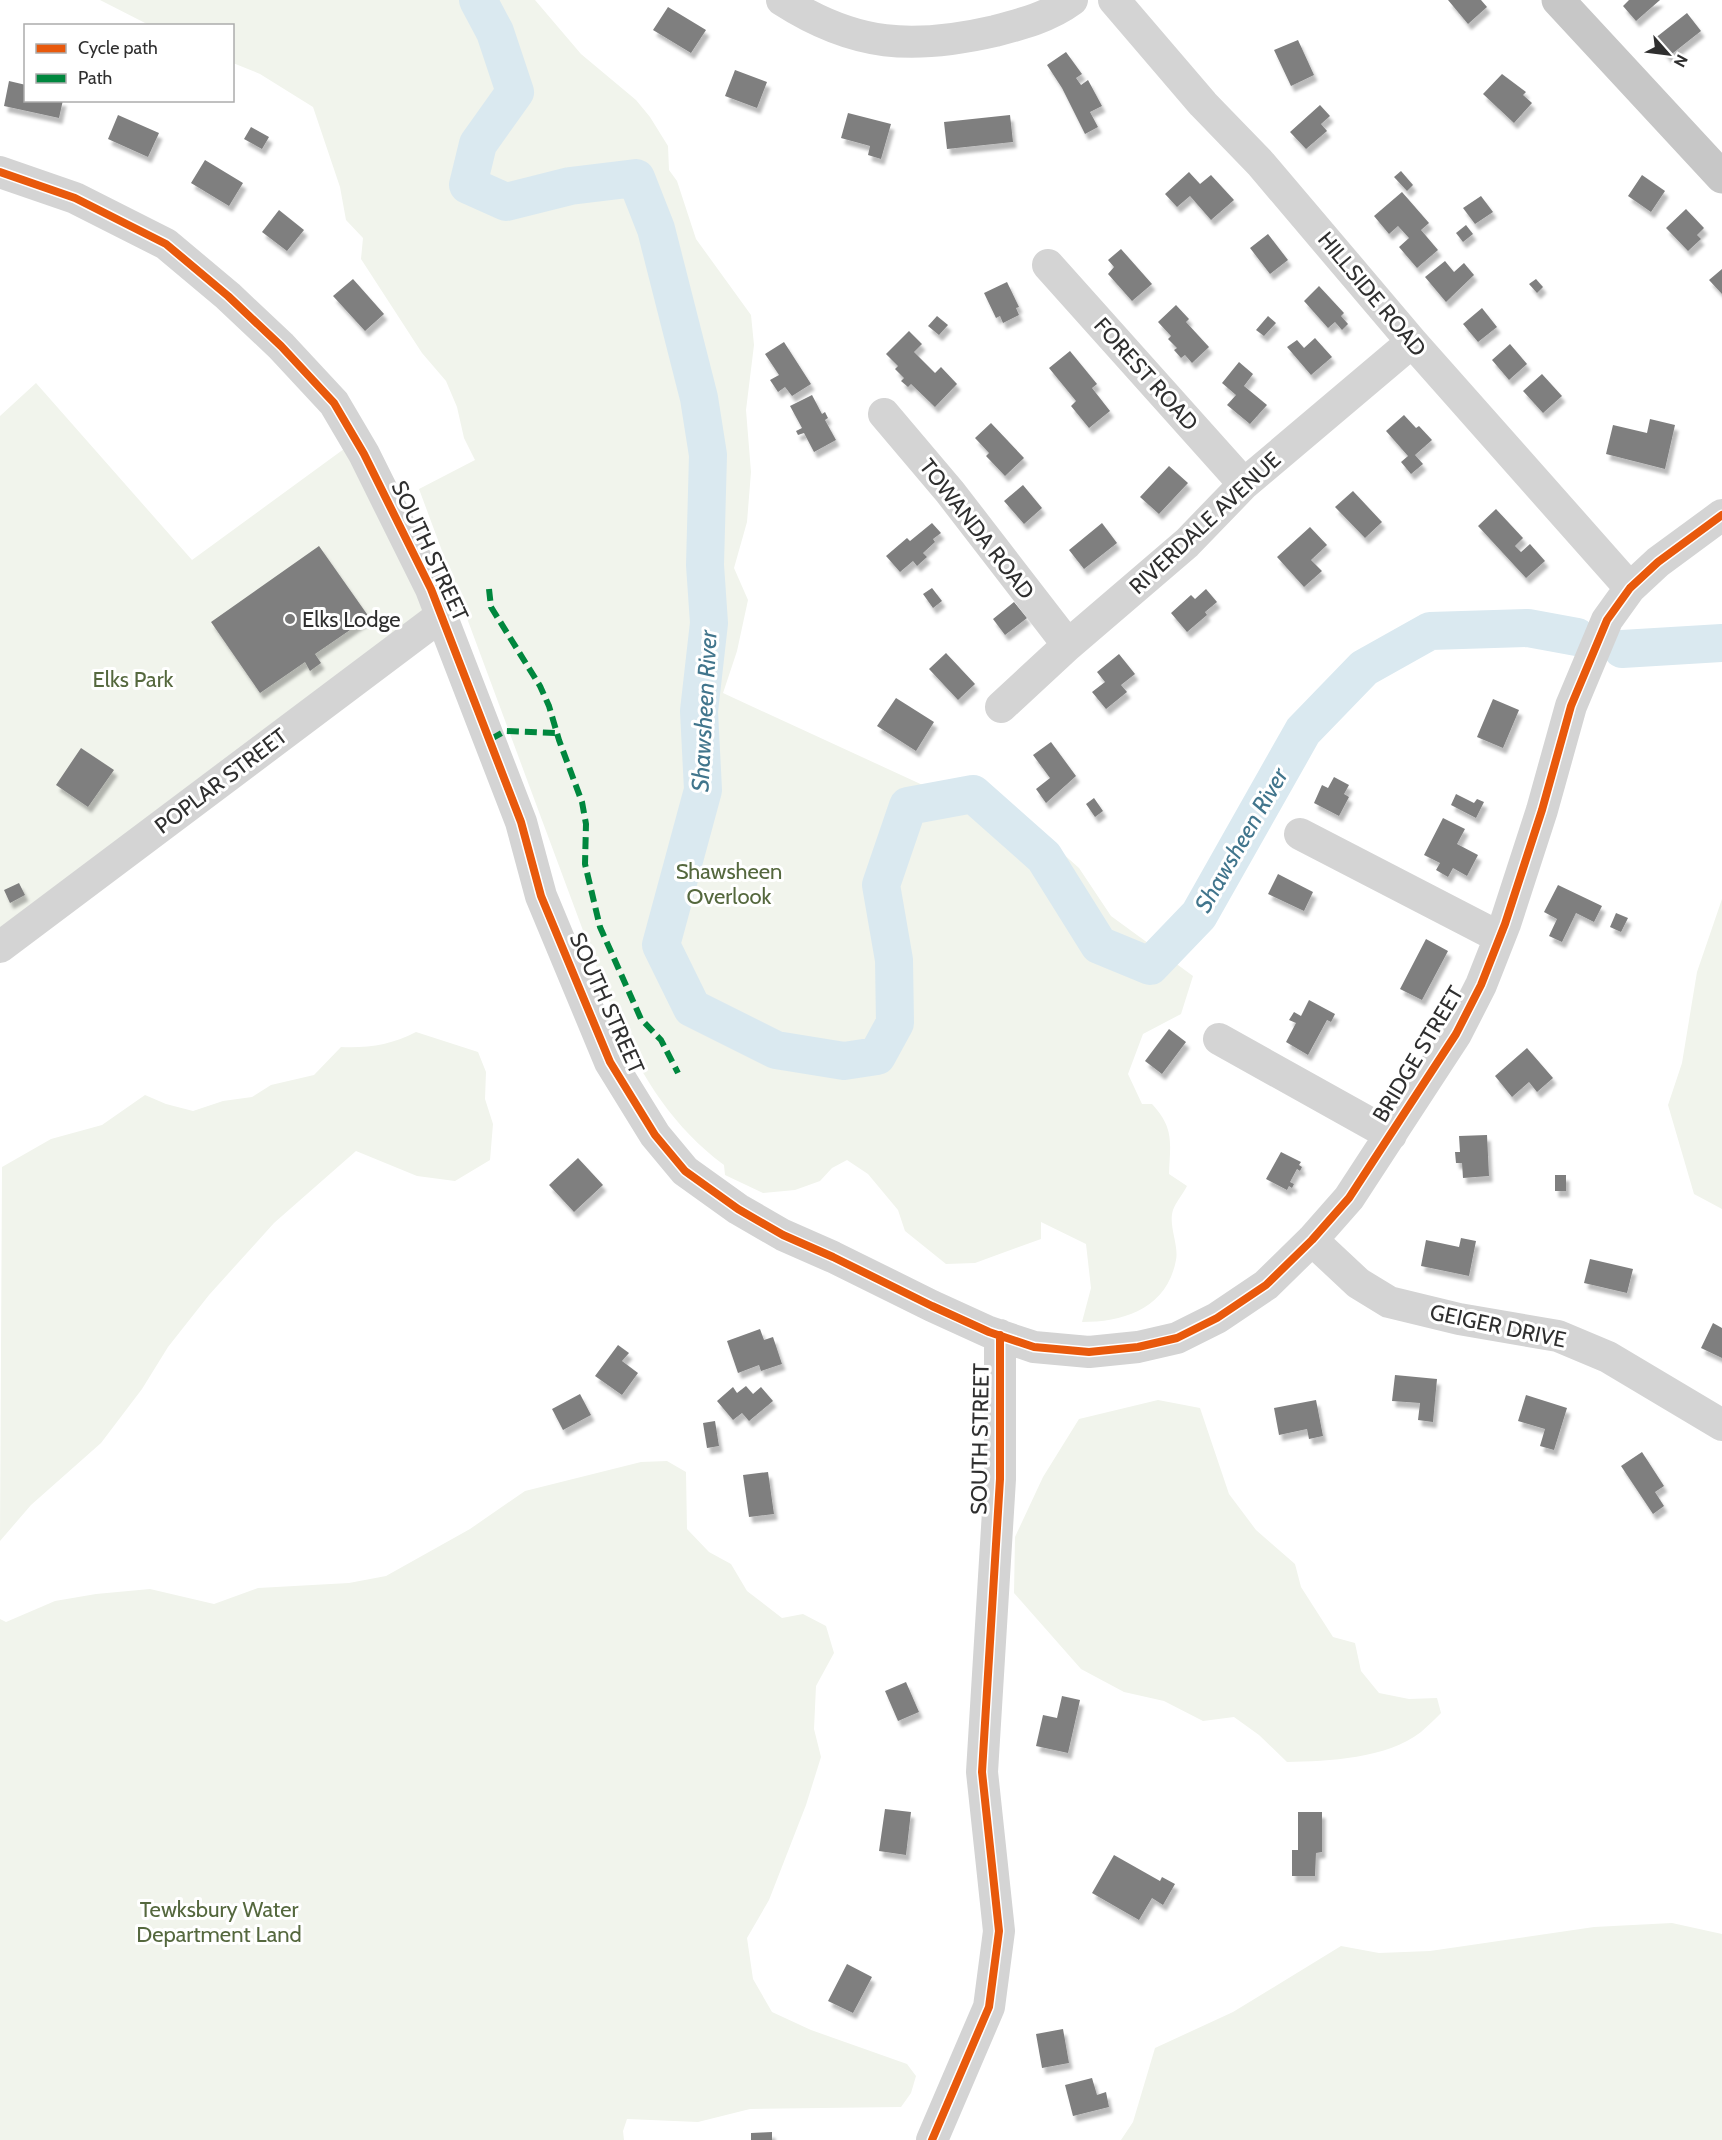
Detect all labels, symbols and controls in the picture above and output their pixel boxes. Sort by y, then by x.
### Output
legend [24,24,234,102]
north arrow [1638,24,1698,84]
text: Cycle path [78,37,158,59]
text: N [1670,51,1692,70]
text: Path [78,67,112,89]
street label: HILLSIDE ROAD [1312,226,1432,362]
street label: FOREST ROAD [1088,312,1204,436]
street label: RIVERDALE AVENUE [1124,446,1286,600]
street label: TOWANDA ROAD [914,453,1040,605]
street label: SOUTH STREET [386,476,474,626]
place label: Elks Lodge [302,606,401,633]
marker: Elks Lodge [283,612,297,626]
water label: Shawsheen River [685,628,723,793]
park label: Elks Park [93,666,174,693]
street label: POPLAR STREET [149,722,293,840]
water label: Shawsheen River [1188,761,1295,917]
park label: Shawsheen Overlook [676,858,782,910]
street label: SOUTH STREET [564,928,650,1078]
street label: BRIDGE STREET [1367,981,1469,1127]
street label: GEIGER DRIVE [1428,1298,1568,1354]
street label: SOUTH STREET [965,1363,995,1515]
park label: Tewksbury Water Department Land [136,1896,302,1948]

